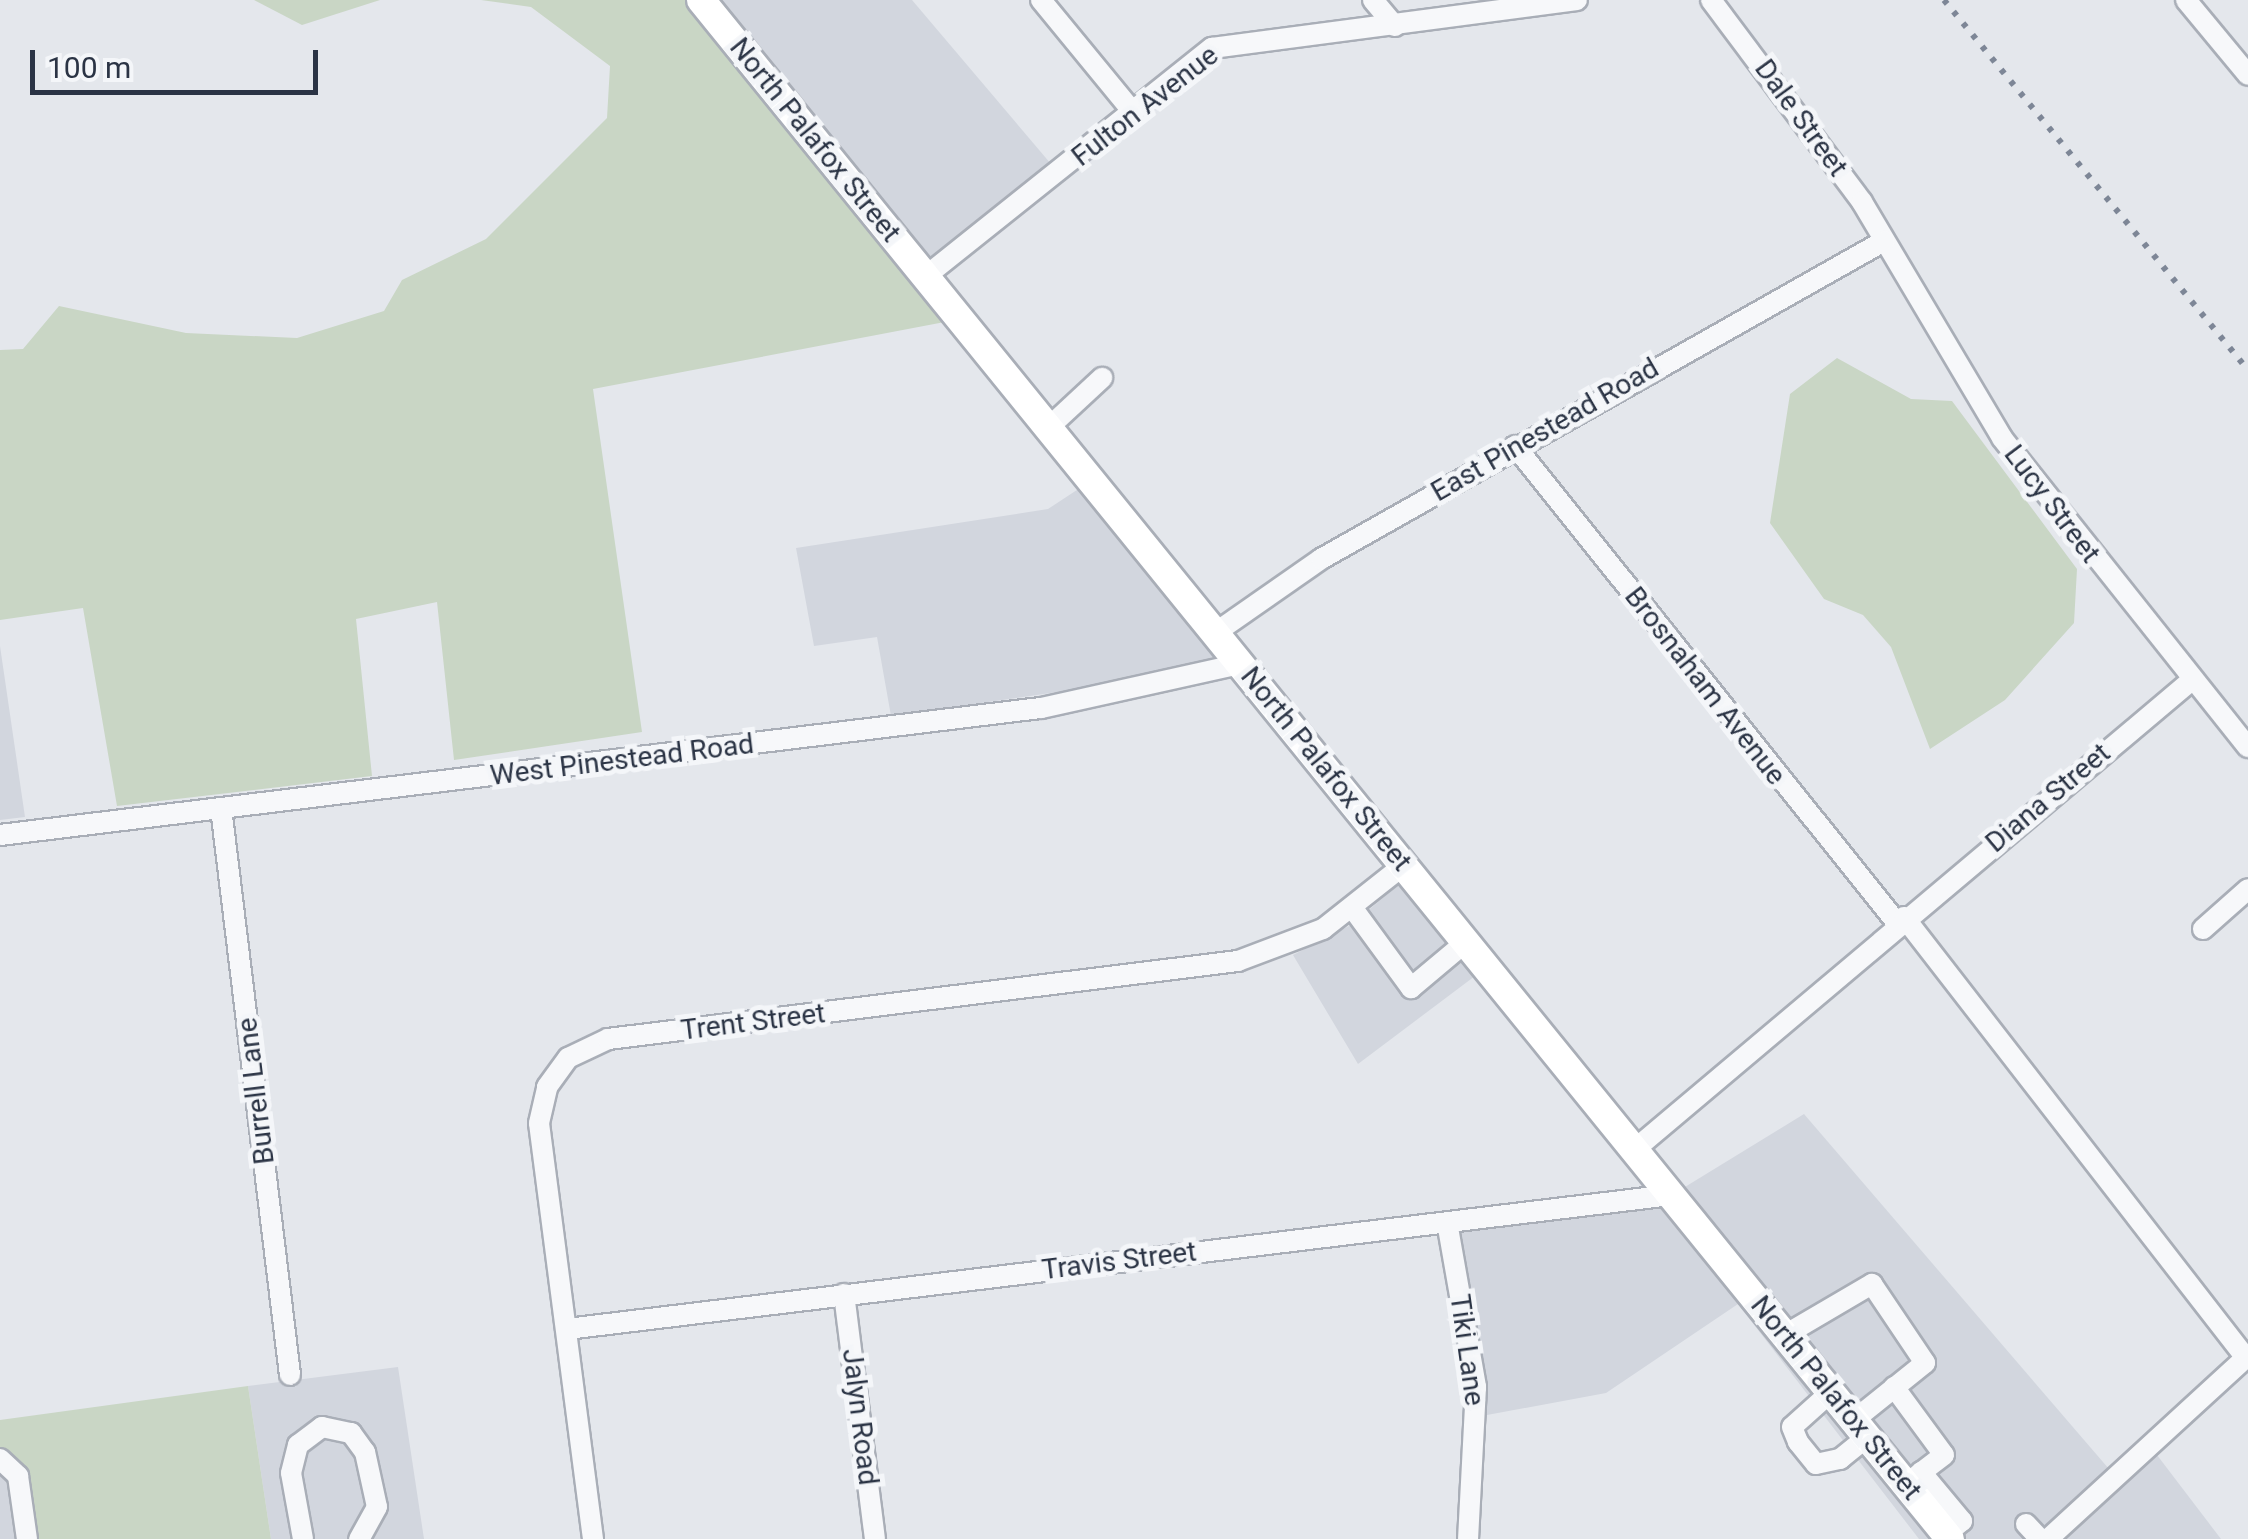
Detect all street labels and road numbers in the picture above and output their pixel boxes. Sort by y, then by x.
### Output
street label: North Palafox Street [722,31,908,249]
street label: Fulton Avenue [1065,39,1225,173]
street label: Dale Street [1747,53,1855,183]
street label: East Pinestead Road [1425,351,1665,509]
street label: Lucy Street [1997,439,2107,569]
street label: Brosnaham Avenue [1617,581,1793,791]
street label: North Palafox Street [1233,660,1419,878]
street label: West Pinestead Road [488,727,756,793]
street label: Diana Street [1979,736,2117,860]
street label: Trent Street [679,996,827,1048]
street label: Burrell Lane [230,1016,282,1166]
street label: Travis Street [1040,1235,1198,1287]
street label: North Palafox Street [1743,1289,1929,1507]
street label: Tiki Lane [1443,1292,1491,1408]
street label: Jalyn Road [835,1347,885,1487]

